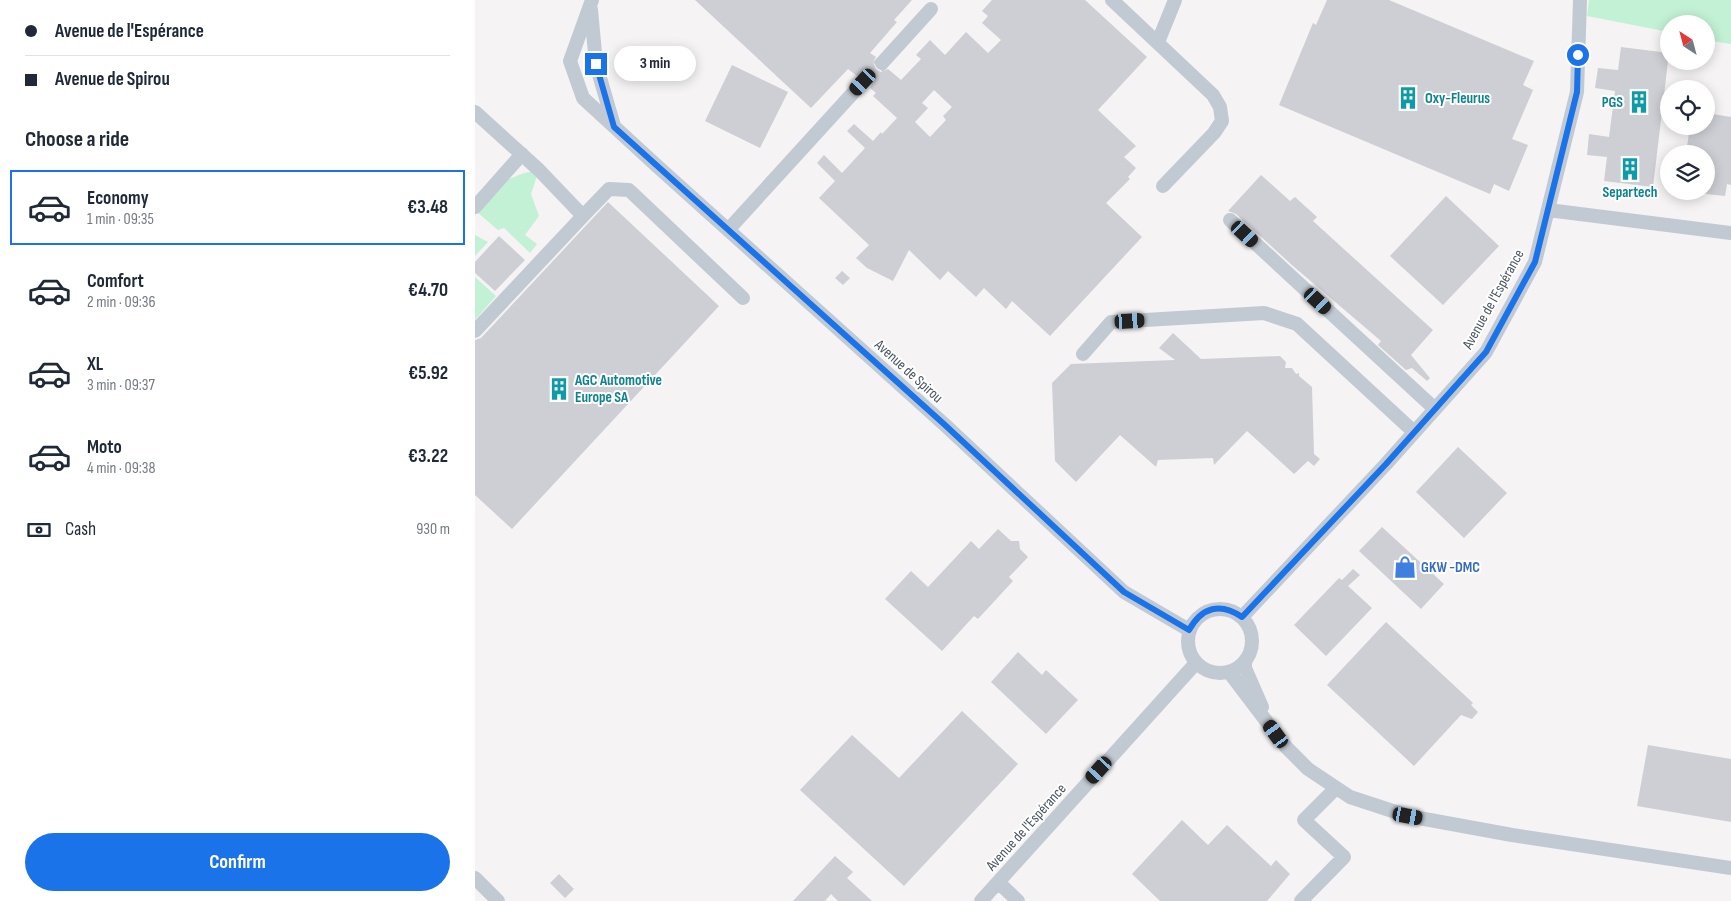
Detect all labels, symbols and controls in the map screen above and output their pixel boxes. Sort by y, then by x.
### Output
north arrow [1660,15,1715,70]
map controls [1660,15,1715,200]
text: Avenue de l'Espérance [55,20,204,43]
route start [1567,44,1589,66]
callout: 3 min [613,46,696,82]
route end [585,53,607,75]
text: 3 min [640,54,670,73]
car [847,66,878,98]
text: Avenue de Spirou [55,68,170,91]
button: locate [1660,80,1715,135]
building icon: Oxy-Fleurus [1395,85,1421,111]
place label: Oxy-Fleurus [1425,89,1490,108]
building icon: PGS [1626,89,1652,115]
place label: PGS [1602,93,1623,112]
text: Choose a ride [25,126,129,153]
button: layers [1660,145,1715,200]
building icon: Separtech [1617,156,1643,182]
place label: Separtech [1603,183,1657,202]
icon: car [27,185,72,230]
text: Economy [87,187,149,210]
text: €3.48 [407,196,448,219]
text: 1 min · 09:35 [87,210,154,229]
car [1228,218,1261,250]
street label: Avenue de l'Espérance [1458,246,1529,353]
icon: car [27,268,72,313]
text: Comfort [87,270,144,293]
text: €4.70 [408,279,448,302]
car [1301,285,1334,317]
text: 2 min · 09:36 [87,293,155,312]
car [1114,313,1145,329]
street label: Avenue de Spirou [870,335,947,407]
icon: car [27,351,72,396]
text: XL [87,353,103,376]
text: €5.92 [408,362,448,385]
place label: AGC Automotive Europe SA [574,371,662,407]
text: 3 min · 09:37 [87,376,155,395]
building icon: AGC Automotive Europe SA [546,376,572,402]
icon: car [27,434,72,479]
text: Moto [87,436,122,459]
text: €3.22 [408,445,448,468]
text: 4 min · 09:38 [87,459,156,478]
icon: cash [25,516,53,544]
text: Cash [65,518,96,541]
text: 930 m [416,520,450,539]
shop icon: GKW -DMC [1392,554,1418,580]
place label: GKW -DMC [1421,558,1480,577]
car [1261,717,1290,751]
car [1083,754,1114,786]
street label: Avenue de l'Espérance [982,780,1071,876]
car [1391,806,1424,826]
button: Confirm [25,833,450,891]

